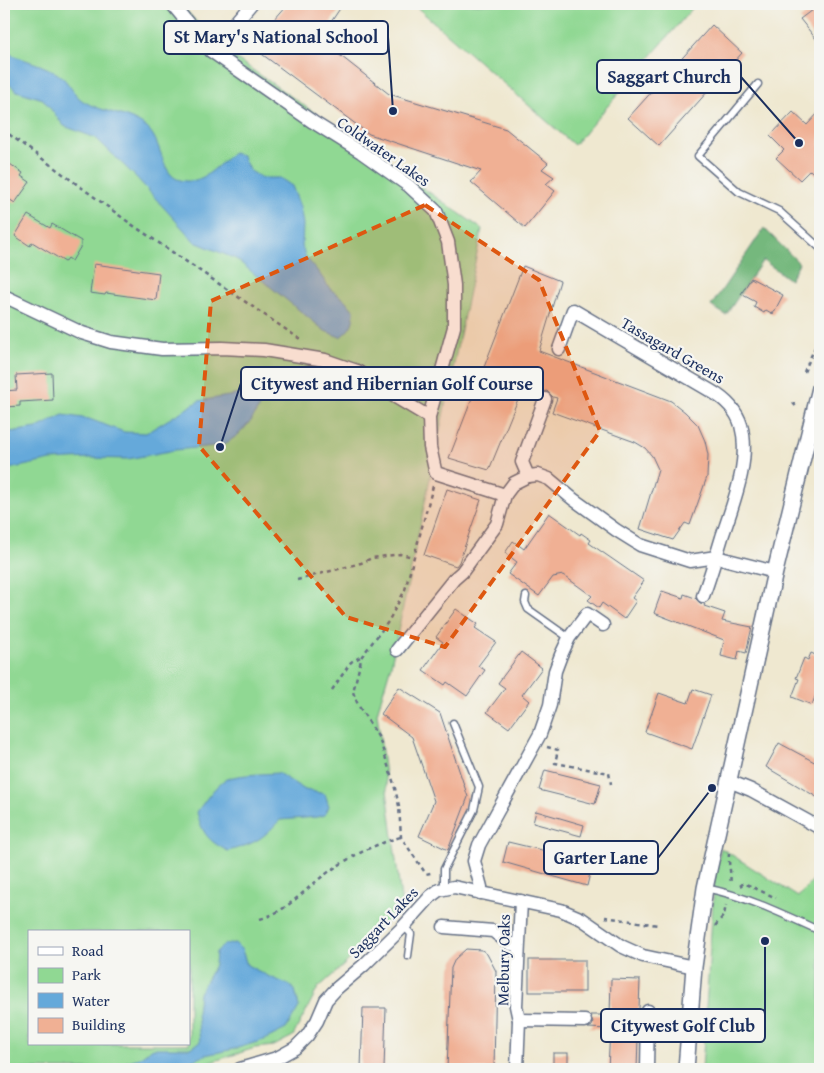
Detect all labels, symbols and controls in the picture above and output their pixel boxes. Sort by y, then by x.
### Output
callout: St Mary's National School [164,21,388,54]
text: St Mary's National School [174,23,379,50]
callout: Saggart Church [597,60,741,93]
text: Saggart Church [607,63,731,90]
street label: Coldwater Lakes [333,110,435,192]
street label: Tassagard Greens [617,311,729,389]
callout: Citywest and Hibernian Golf Course [241,367,543,400]
text: Citywest and Hibernian Golf Course [251,370,533,397]
callout: Garter Lane [544,841,658,874]
text: Garter Lane [554,844,648,871]
street label: Saggart Lakes [343,881,423,963]
street label: Melbury Oaks [490,914,516,1006]
legend [28,930,190,1046]
text: Road [72,940,103,961]
text: Park [72,964,101,985]
text: Water [72,990,110,1011]
callout: Citywest Golf Club [601,1009,765,1042]
text: Citywest Golf Club [611,1012,755,1039]
text: Building [72,1014,126,1035]

